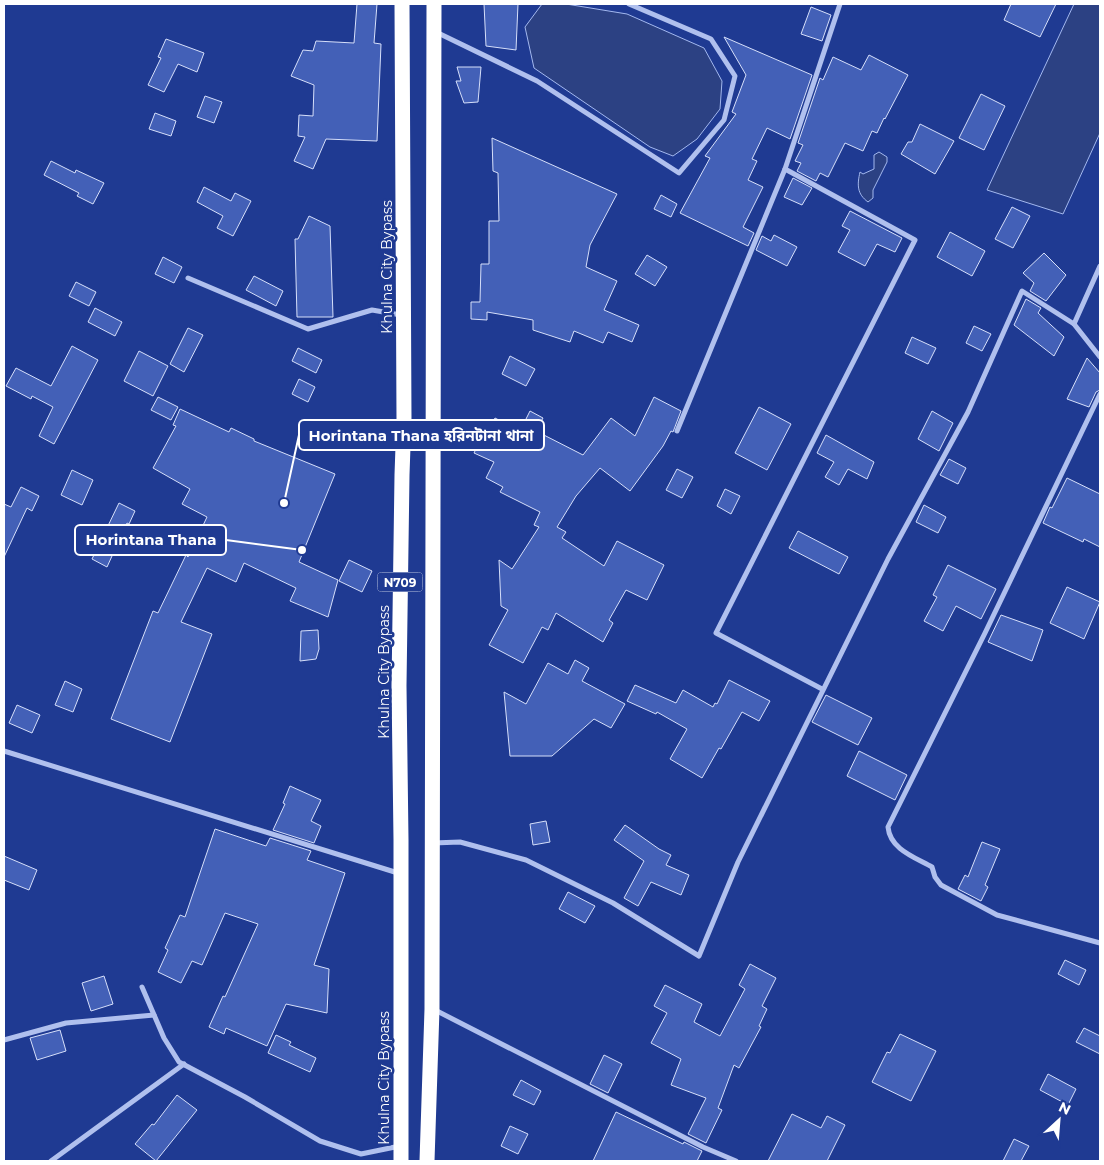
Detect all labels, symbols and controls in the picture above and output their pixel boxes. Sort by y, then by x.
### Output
street label: Khulna City Bypass [378,200,396,334]
callout: Horintana Thana হরিনটানা থানা [299,420,544,450]
text: Horintana Thana হরিনটানা থানা [309,426,534,445]
callout: Horintana Thana [75,525,226,555]
text: Horintana Thana [85,530,217,549]
road number: N709 [378,572,422,592]
street label: Khulna City Bypass [375,605,393,739]
street label: Khulna City Bypass [375,1011,393,1145]
north arrow [1034,1095,1084,1145]
text: N [1056,1098,1074,1119]

